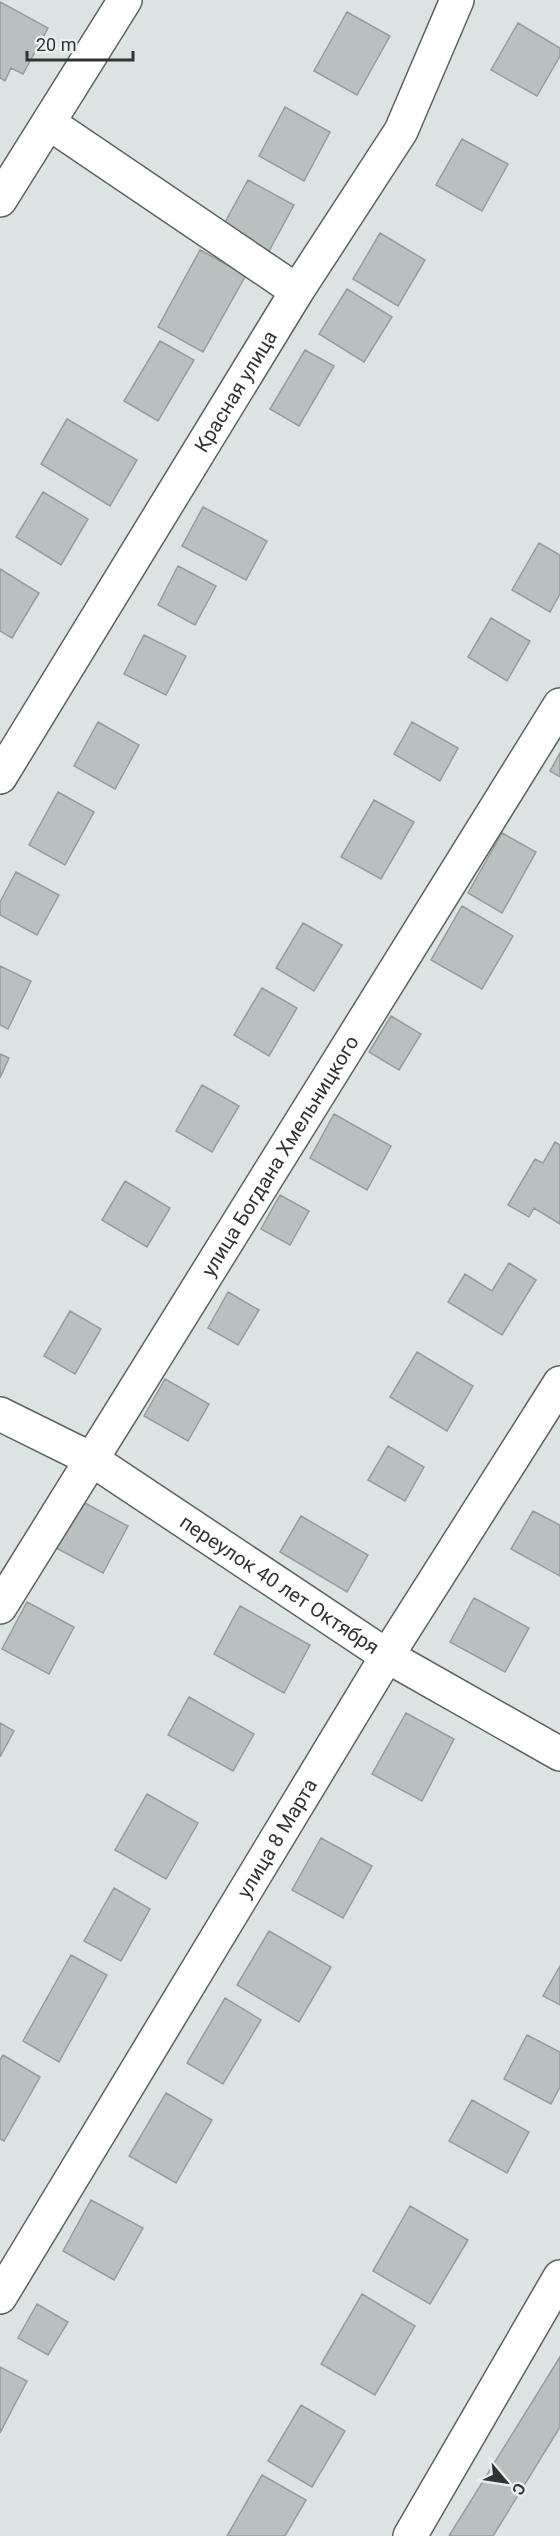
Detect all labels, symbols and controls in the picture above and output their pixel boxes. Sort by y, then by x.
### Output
scale bar [27,24,134,62]
text: 20 m [36,34,76,55]
street label: Красная улица [189,326,282,457]
street label: улица Богдана Хмельницкого [196,1031,364,1281]
street label: переулок 40 лет Октября [175,1510,384,1659]
street label: улица 8 Марта [232,1774,322,1902]
north arrow [476,2452,536,2512]
text: С [508,2480,530,2498]

